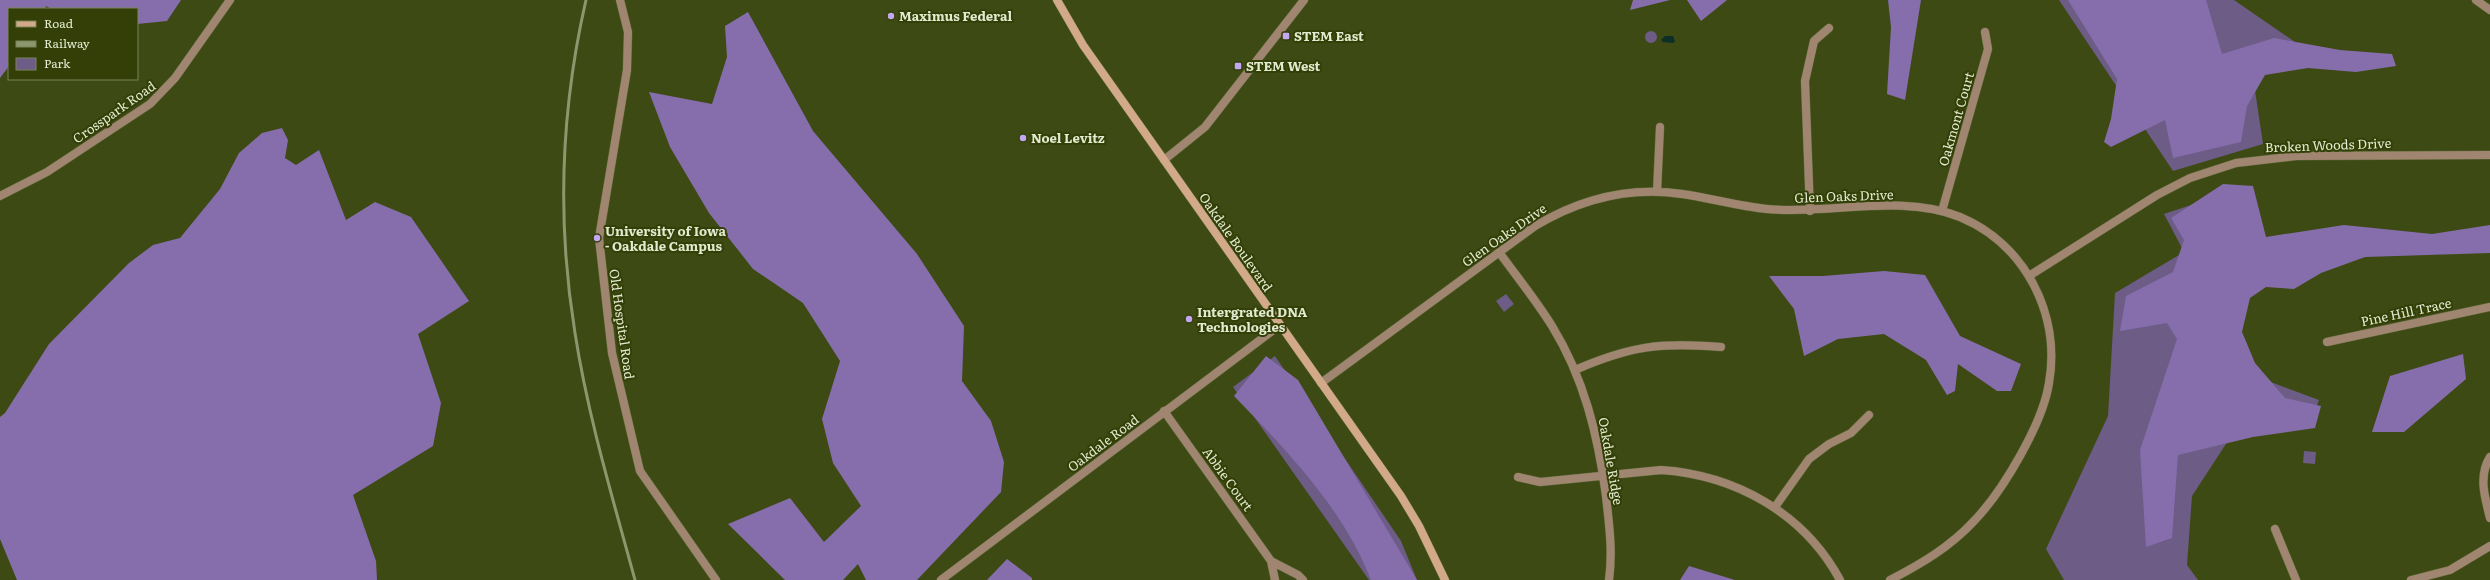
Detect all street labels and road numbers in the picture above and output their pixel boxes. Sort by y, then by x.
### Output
street label: Oakmont Court [1933,69,1978,168]
street label: Crosspark Road [68,76,159,147]
street label: Broken Woods Drive [2264,133,2392,156]
street label: Glen Oaks Drive [1794,184,1894,207]
street label: Oakdale Boulevard [1195,188,1278,295]
street label: Glen Oaks Drive [1458,198,1550,271]
street label: Old Hospital Road [605,268,640,380]
street label: Pine Hill Trace [2359,293,2453,330]
street label: Oakdale Road [1063,409,1142,476]
street label: Oakdale Ridge [1594,416,1629,506]
street label: Abbie Court [1199,443,1258,515]

